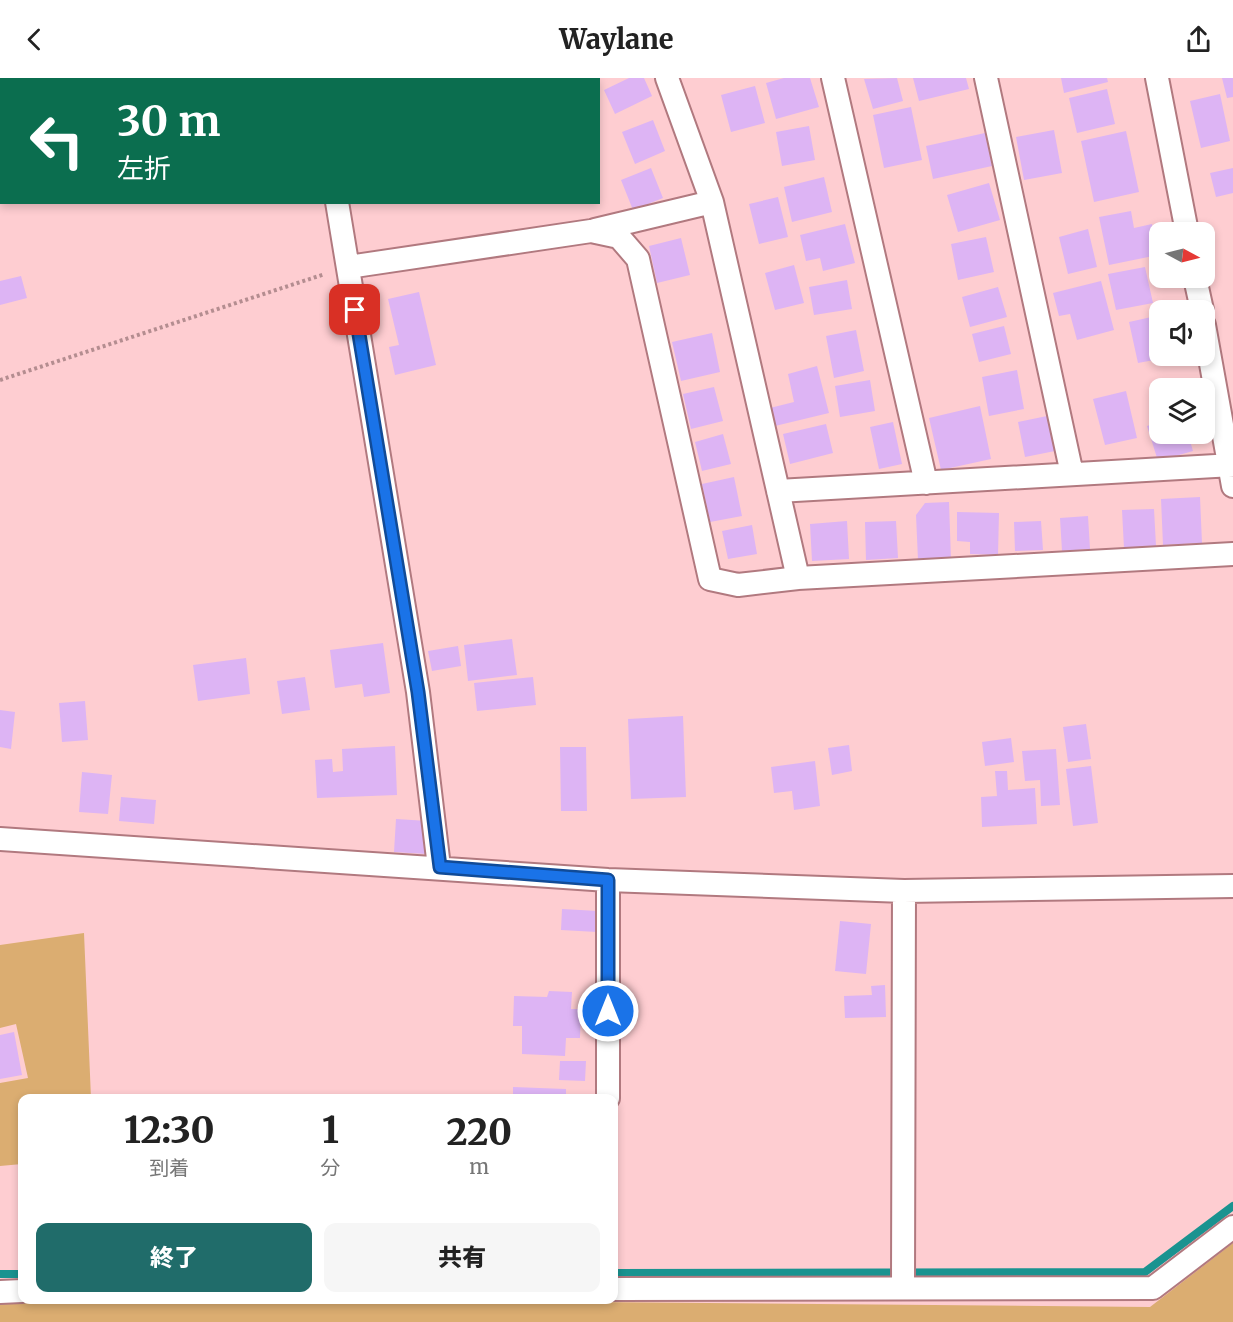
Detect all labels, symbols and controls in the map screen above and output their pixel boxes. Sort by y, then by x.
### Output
text: Waylane [559,22,674,56]
icon: back [18,23,51,56]
icon: share [1182,23,1215,56]
text: 30 m [117,95,221,147]
icon: left [18,102,96,180]
text: 左折 [117,151,171,185]
north arrow [1149,222,1215,288]
map controls [1149,222,1215,444]
pin [329,284,380,335]
icon: arrive [338,293,371,326]
button: sound [1149,300,1215,366]
button: layers [1149,378,1215,444]
position arrow [576,979,640,1043]
text: 12:30 [124,1108,215,1153]
text: 1 [322,1108,339,1153]
text: 220 [446,1110,512,1155]
text: m [469,1154,489,1179]
text: 到着 [149,1155,189,1180]
text: 分 [320,1155,340,1180]
button: 終了 [36,1223,312,1292]
button: 共有 [324,1223,600,1292]

